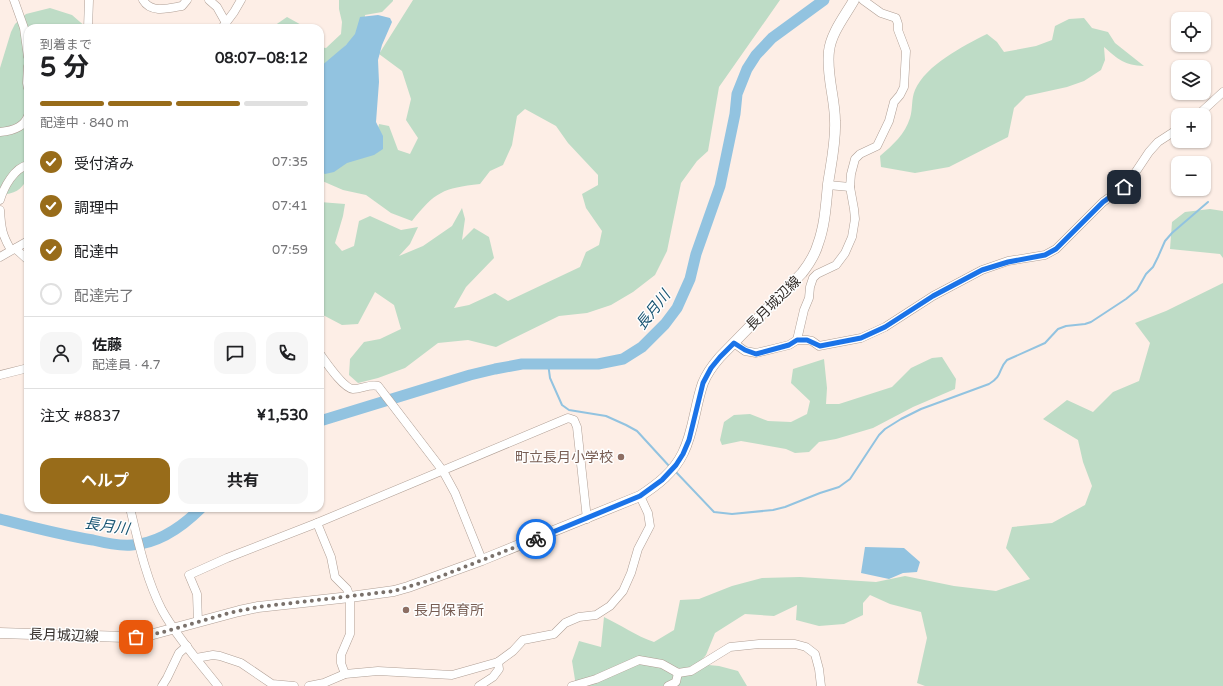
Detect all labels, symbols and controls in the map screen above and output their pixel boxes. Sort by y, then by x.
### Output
map controls [1171,12,1211,196]
button: locate [1171,12,1211,52]
text: 到着まで [40,37,92,53]
text: 08:07–08:12 [215,49,308,67]
text: 5 分 [40,52,89,83]
button: layers [1171,60,1211,100]
button: + [1171,108,1211,148]
text: 配達中 · 840 m [40,115,129,131]
icon: check [40,151,62,173]
text: 07:35 [272,154,308,170]
text: 受付済み [74,155,134,173]
button: − [1171,156,1211,196]
pin [1107,170,1141,204]
icon: home [1113,176,1135,198]
icon: check [40,195,62,217]
text: 07:41 [272,198,308,214]
text: 調理中 [74,199,119,217]
icon: check [40,239,62,261]
text: 07:59 [272,242,308,258]
text: 配達中 [74,243,119,261]
street label: 長月城辺線 [743,273,804,334]
water label: 長月川 [632,285,675,333]
text: 配達完了 [74,287,134,305]
button: person [40,332,82,374]
button: chat [214,332,256,374]
button: phone [266,332,308,374]
text: 佐藤 [92,336,122,354]
text: 配達員 · 4.7 [92,357,161,373]
text: ¥1,530 [257,406,308,424]
text: 注文 #8837 [40,407,121,425]
place label: 町立長月小学校 [515,449,613,466]
marker: 町立長月小学校 [616,452,626,462]
button: ヘルプ [40,458,170,504]
button: 共有 [178,458,308,504]
water label: 長月川 [83,514,133,538]
courier [516,519,556,559]
icon: bike [525,528,547,550]
place label: 長月保育所 [414,602,484,619]
marker: 長月保育所 [401,605,411,615]
pin [119,620,153,654]
street label: 長月城辺線 [29,626,99,645]
icon: bag [125,626,147,648]

